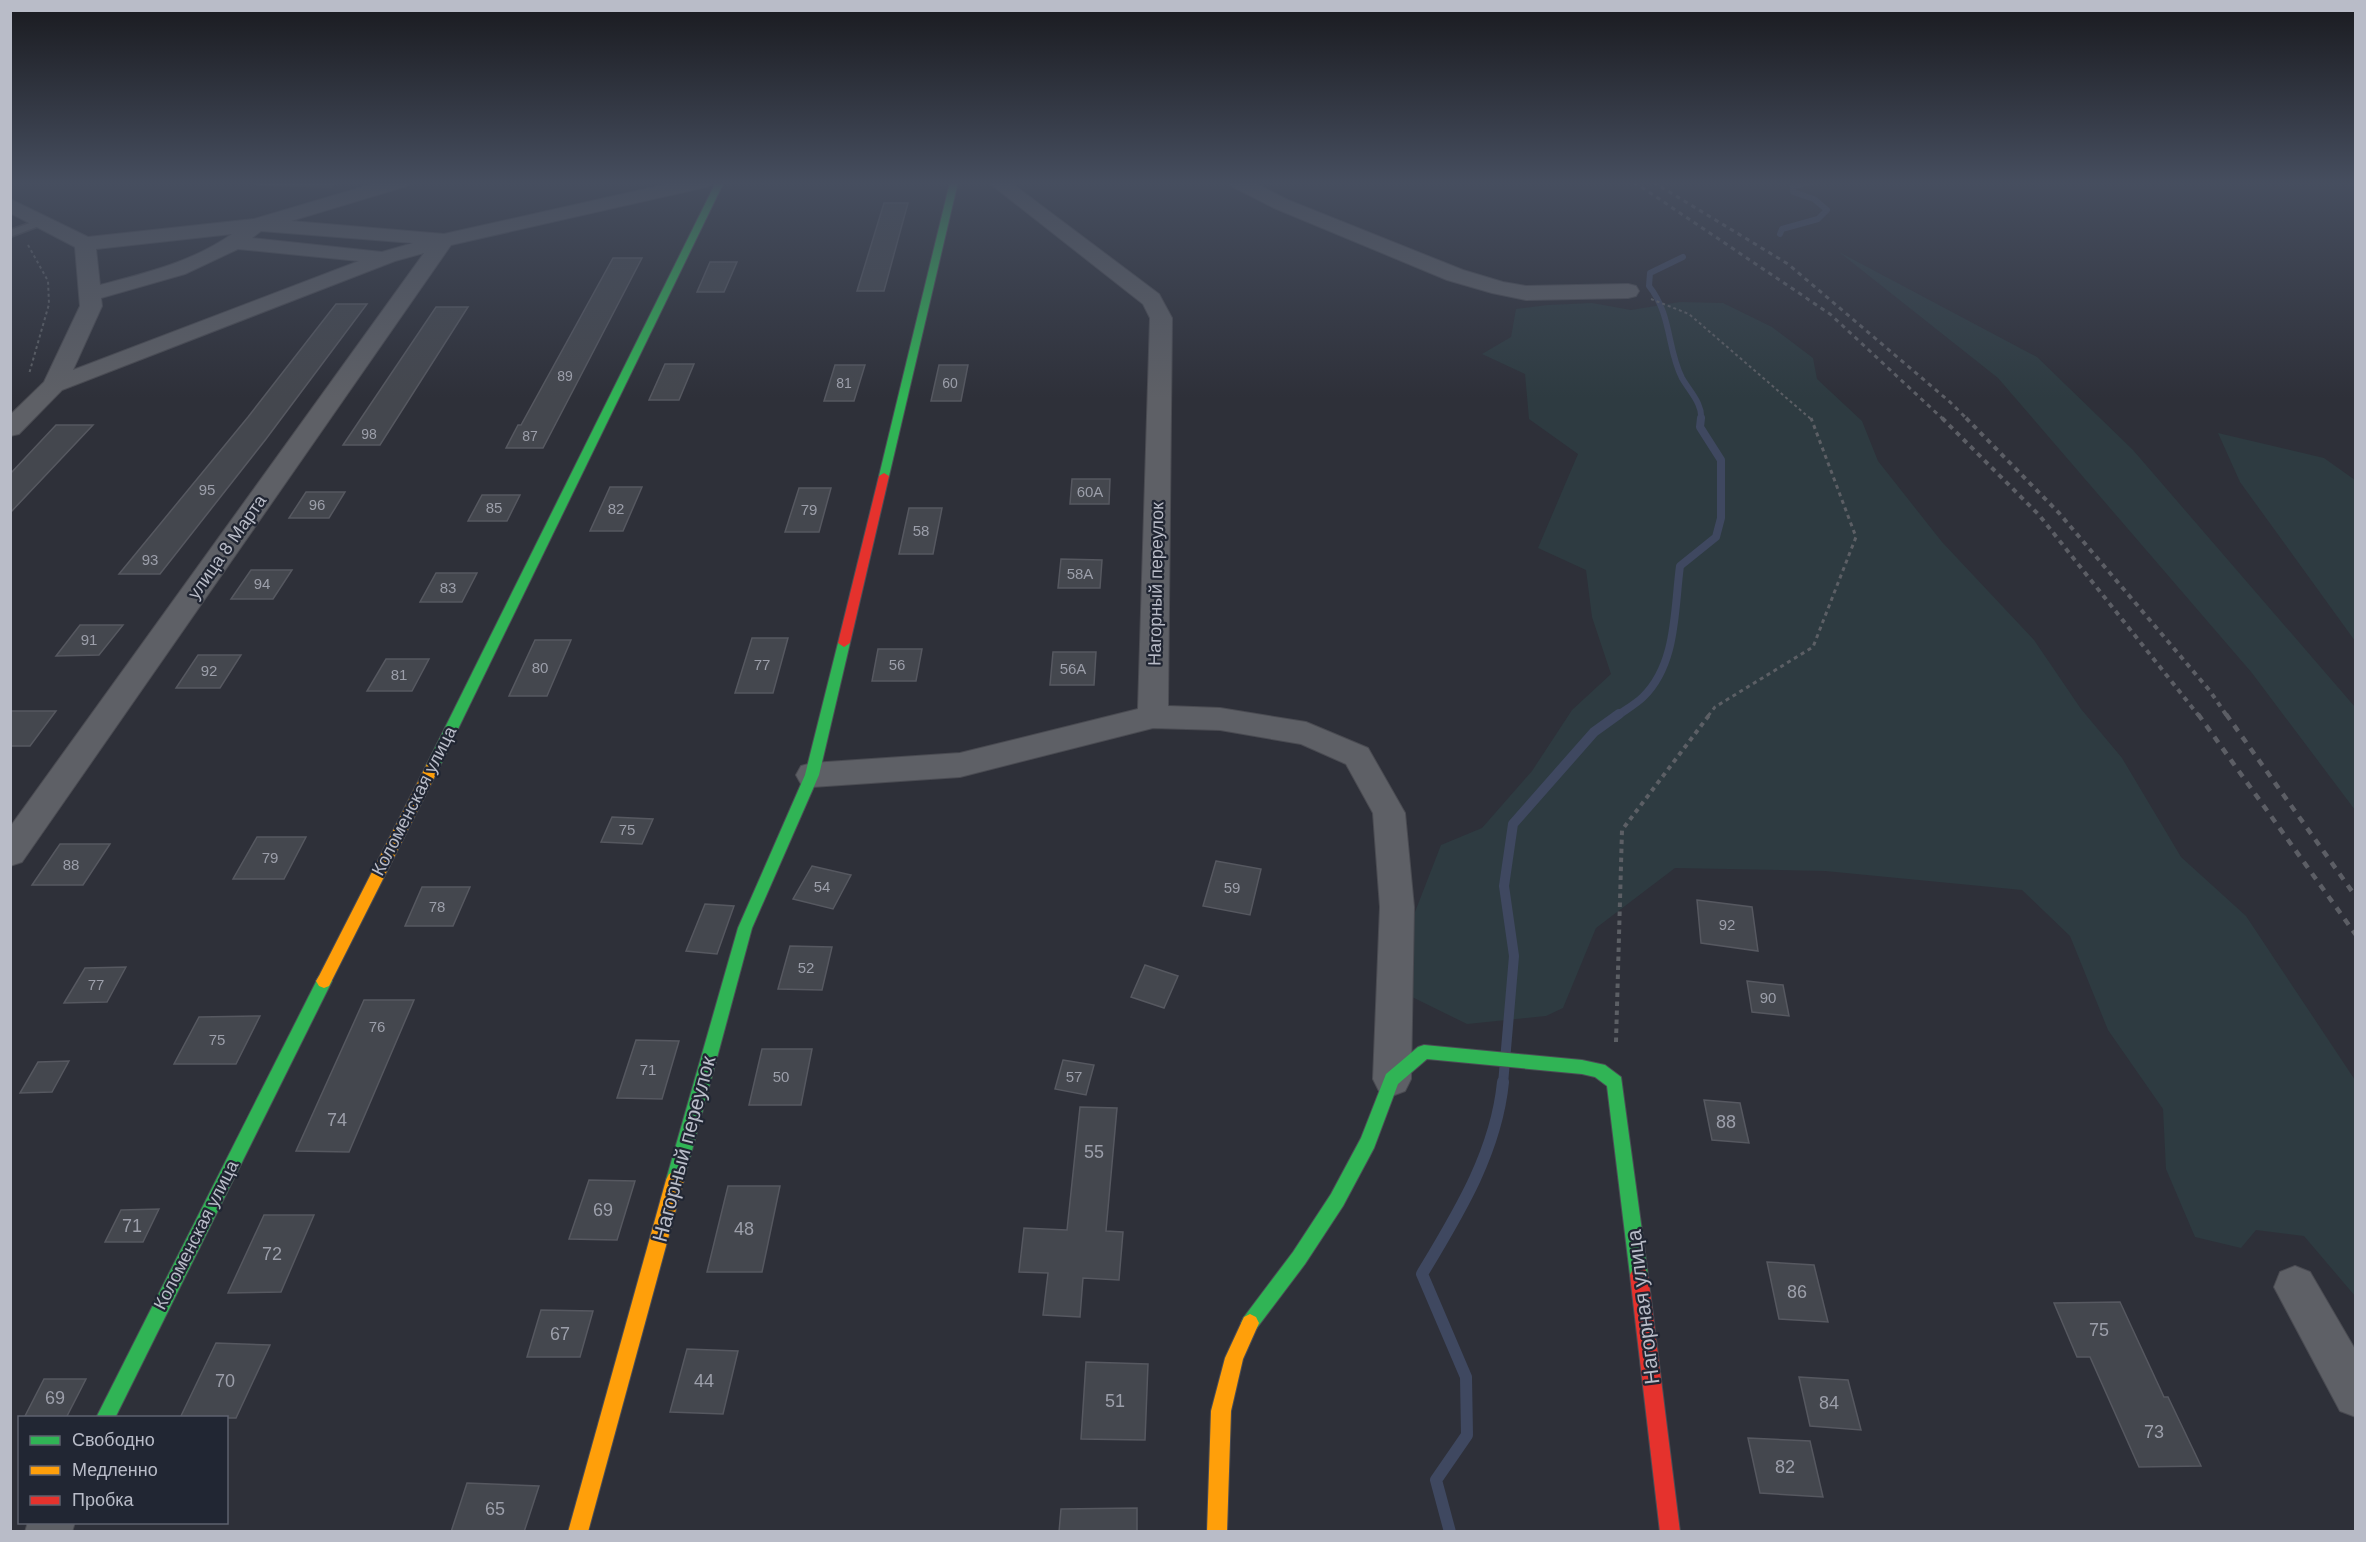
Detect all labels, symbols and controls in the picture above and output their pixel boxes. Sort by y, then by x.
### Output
house number: 89 [557,368,573,384]
house number: 81 [836,375,852,391]
house number: 60 [942,375,958,391]
house number: 98 [361,426,377,442]
house number: 87 [522,428,538,444]
house number: 95 [199,481,215,498]
house number: 60А [1077,483,1103,500]
street label: улица 8 Марта [184,490,271,603]
house number: 96 [309,496,325,513]
house number: 85 [486,499,502,516]
house number: 82 [608,500,624,517]
house number: 79 [801,501,817,518]
street label: Нагорный переулок [1145,502,1167,666]
house number: 58 [913,522,929,539]
house number: 93 [142,551,158,568]
house number: 58А [1067,565,1093,582]
house number: 94 [254,575,270,592]
house number: 83 [440,579,456,596]
house number: 91 [81,631,97,648]
house number: 77 [754,656,770,673]
house number: 56 [889,656,905,673]
house number: 80 [532,659,548,676]
house number: 56А [1060,660,1086,677]
house number: 92 [201,662,217,679]
house number: 81 [391,666,407,683]
street label: Коломенская улица [368,722,461,879]
house number: 75 [619,821,635,838]
house number: 79 [262,849,278,866]
house number: 88 [63,856,79,873]
house number: 54 [814,878,830,895]
house number: 59 [1224,879,1240,896]
house number: 78 [429,898,445,915]
house number: 92 [1719,916,1735,933]
house number: 52 [798,959,814,976]
house number: 77 [88,976,104,993]
house number: 90 [1760,989,1776,1006]
house number: 76 [369,1018,385,1035]
house number: 75 [209,1031,225,1048]
street label: Нагорный переулок [648,1053,720,1244]
house number: 71 [640,1061,656,1078]
house number: 50 [773,1068,789,1085]
house number: 57 [1066,1068,1082,1085]
house number: 74 [327,1110,347,1130]
house number: 88 [1716,1112,1736,1132]
house number: 55 [1084,1142,1104,1162]
street label: Коломенская улица [150,1156,243,1313]
house number: 69 [593,1200,613,1220]
house number: 71 [122,1216,142,1236]
house number: 48 [734,1219,754,1239]
street label: Нагорная улица [1622,1228,1663,1386]
house number: 72 [262,1244,282,1264]
house number: 86 [1787,1282,1807,1302]
house number: 75 [2089,1320,2109,1340]
house number: 67 [550,1324,570,1344]
house number: 70 [215,1371,235,1391]
house number: 44 [694,1371,714,1391]
house number: 69 [45,1388,65,1408]
house number: 51 [1105,1391,1125,1411]
house number: 84 [1819,1393,1839,1413]
legend [18,1416,228,1524]
house number: 73 [2144,1422,2164,1442]
text: Свободно [72,1430,155,1450]
house number: 82 [1775,1457,1795,1477]
text: Медленно [72,1460,158,1480]
text: Пробка [72,1490,135,1510]
house number: 65 [485,1499,505,1519]

